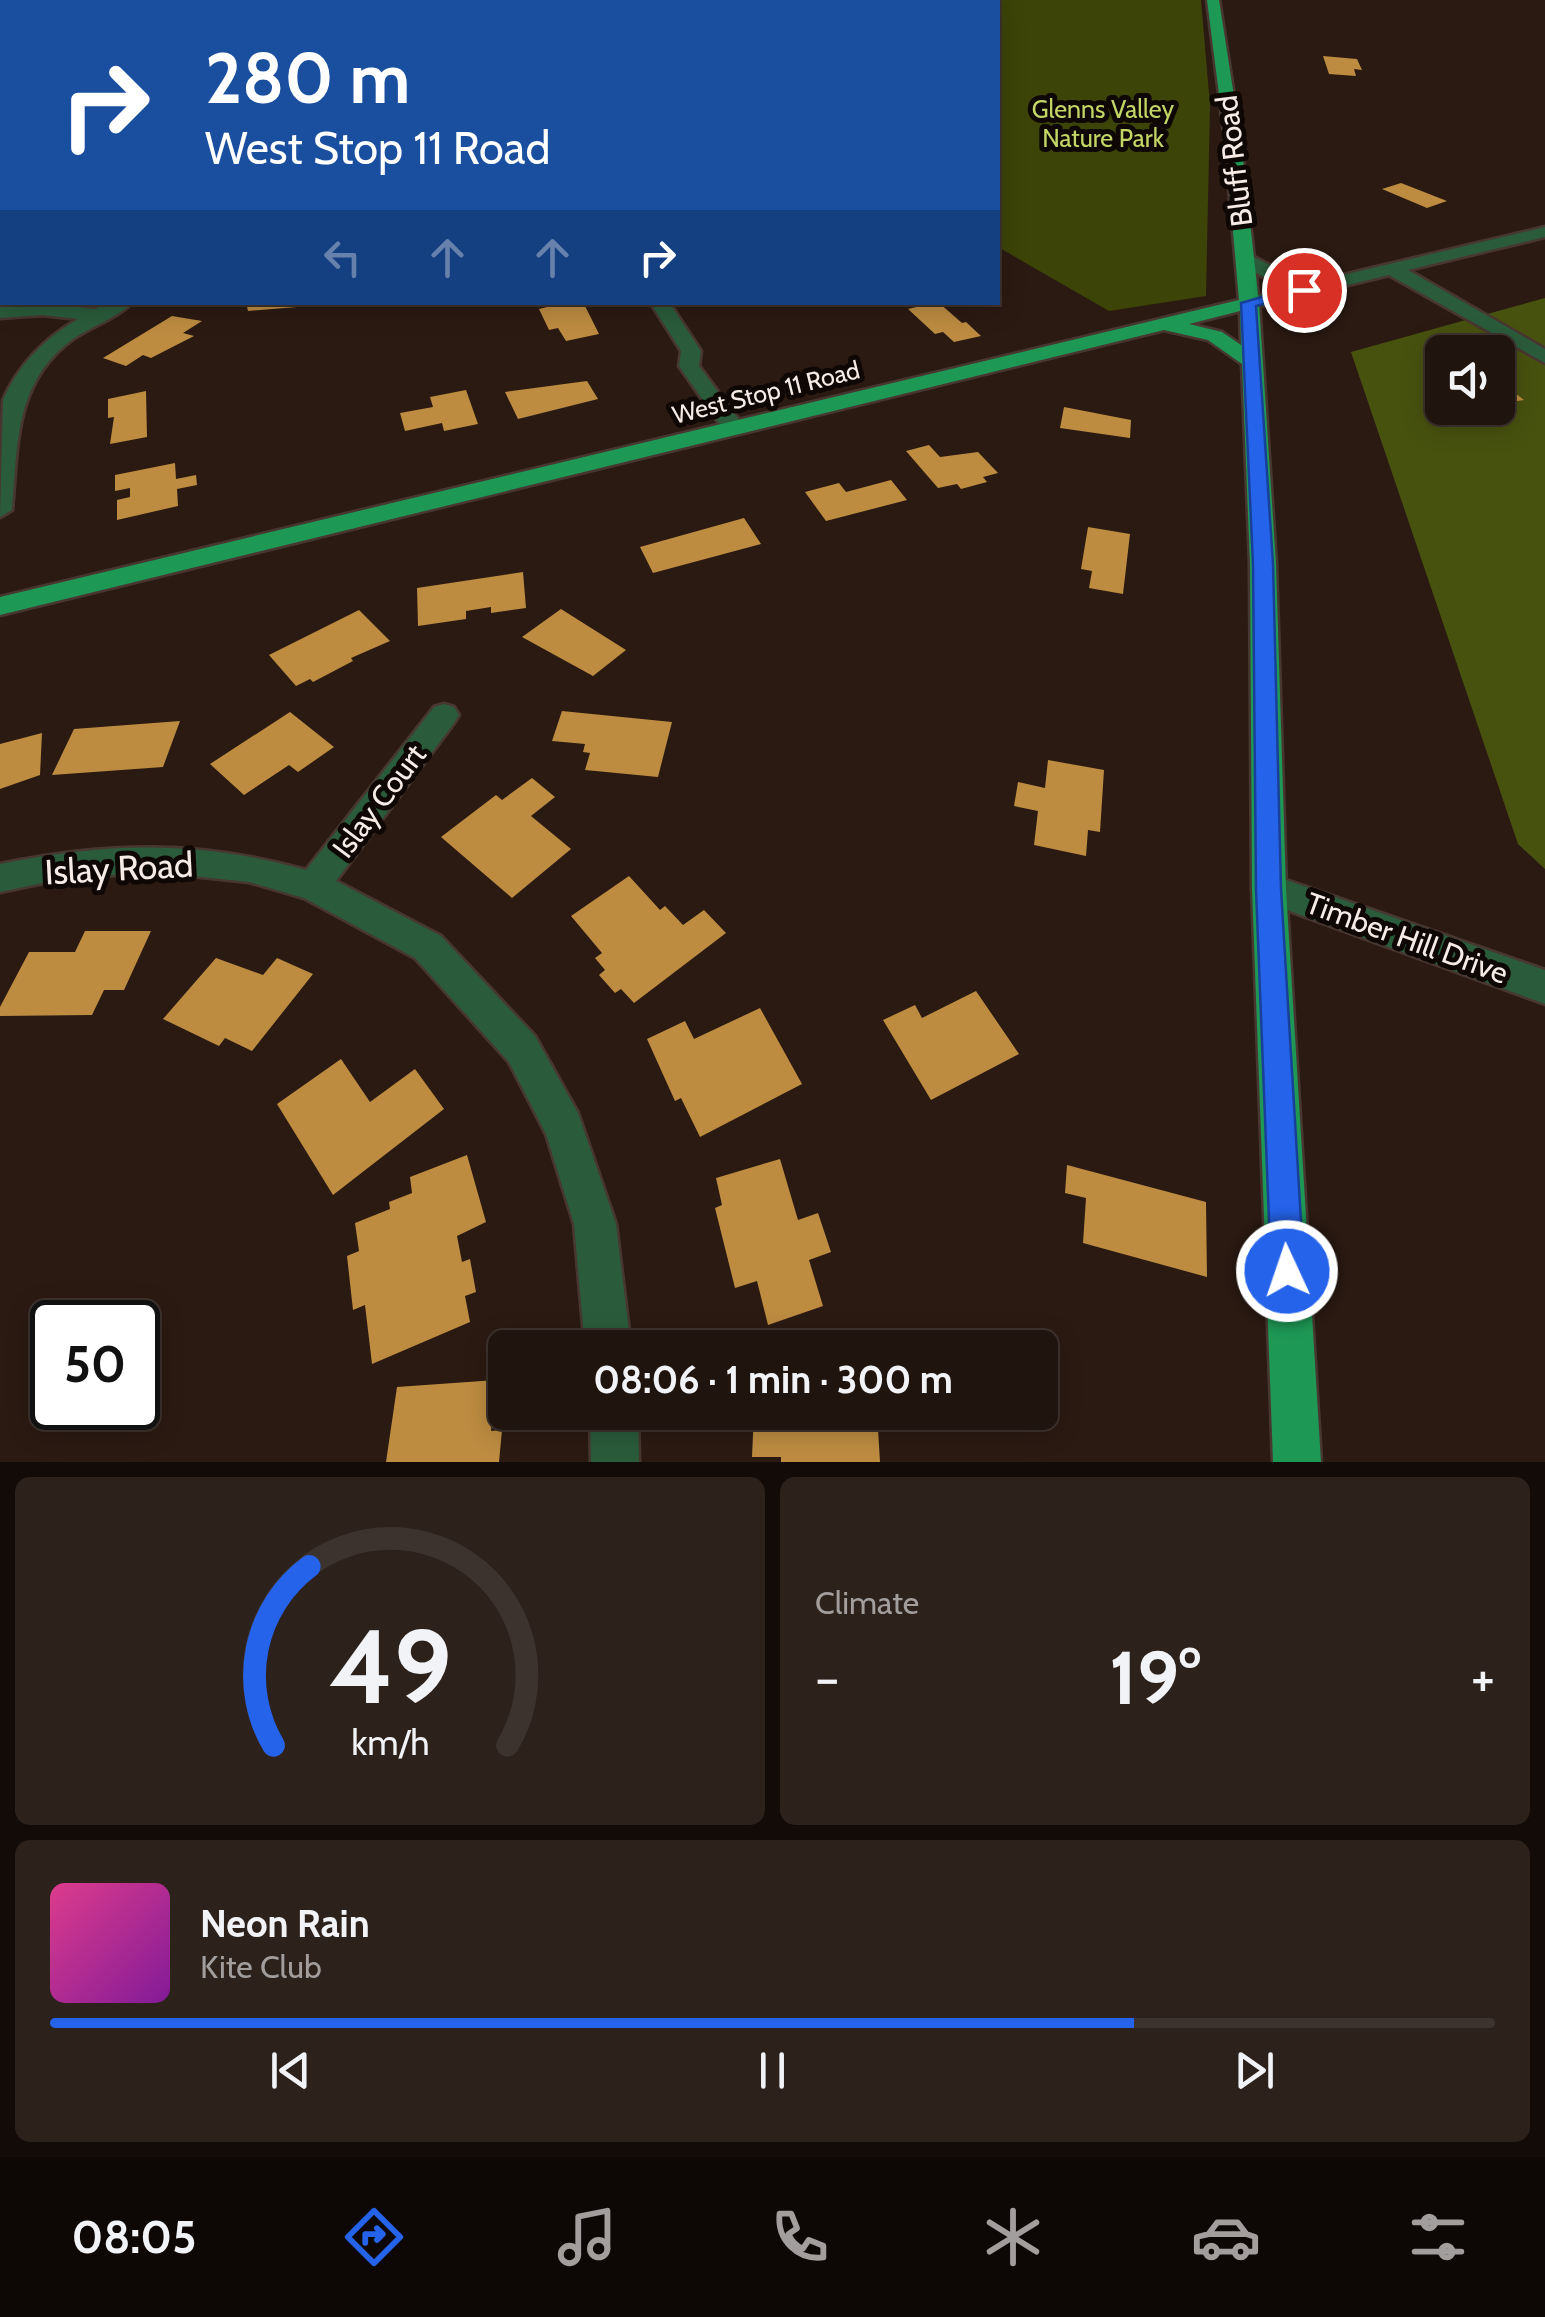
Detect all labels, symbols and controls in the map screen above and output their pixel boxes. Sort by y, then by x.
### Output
text: 280 m [205,35,410,121]
icon: right [40,40,170,170]
street label: Bluff Road [1208,93,1260,229]
park label: Glenns Valley Nature Park [1032,94,1175,153]
text: West Stop 11 Road [205,121,550,175]
icon: left [315,230,370,285]
icon: ahead [420,230,475,285]
icon: ahead [525,230,580,285]
icon: right [630,230,685,285]
pin [1262,248,1347,333]
icon: arrive [1277,263,1332,318]
map controls [1425,335,1515,425]
button: sound [1425,335,1515,425]
street label: West Stop 11 Road [669,354,863,430]
street label: Islay Court [324,737,434,865]
street label: Islay Road [44,843,194,893]
street label: Timber Hill Drive [1301,884,1513,992]
position arrow [1235,1219,1339,1323]
speed limit sign: 50 [30,1300,160,1430]
text: 08:06 · 1 min · 300 m [593,1356,953,1403]
text: Climate [815,1583,919,1622]
text: 49 [328,1603,452,1729]
text: 19° [1109,1632,1201,1723]
text: − [815,1644,839,1711]
text: + [1471,1644,1495,1711]
text: km/h [351,1721,429,1764]
text: Neon Rain [200,1900,370,1947]
text: Kite Club [200,1947,322,1986]
icon: previous [263,2043,318,2098]
icon: pause [745,2043,800,2098]
icon: next [1227,2043,1282,2098]
icon: directions [339,2202,409,2272]
icon: music [552,2202,622,2272]
icon: phone [765,2202,835,2272]
icon: climate [978,2202,1048,2272]
icon: car [1191,2202,1261,2272]
icon: filters [1403,2202,1473,2272]
text: 08:05 [71,2210,196,2264]

